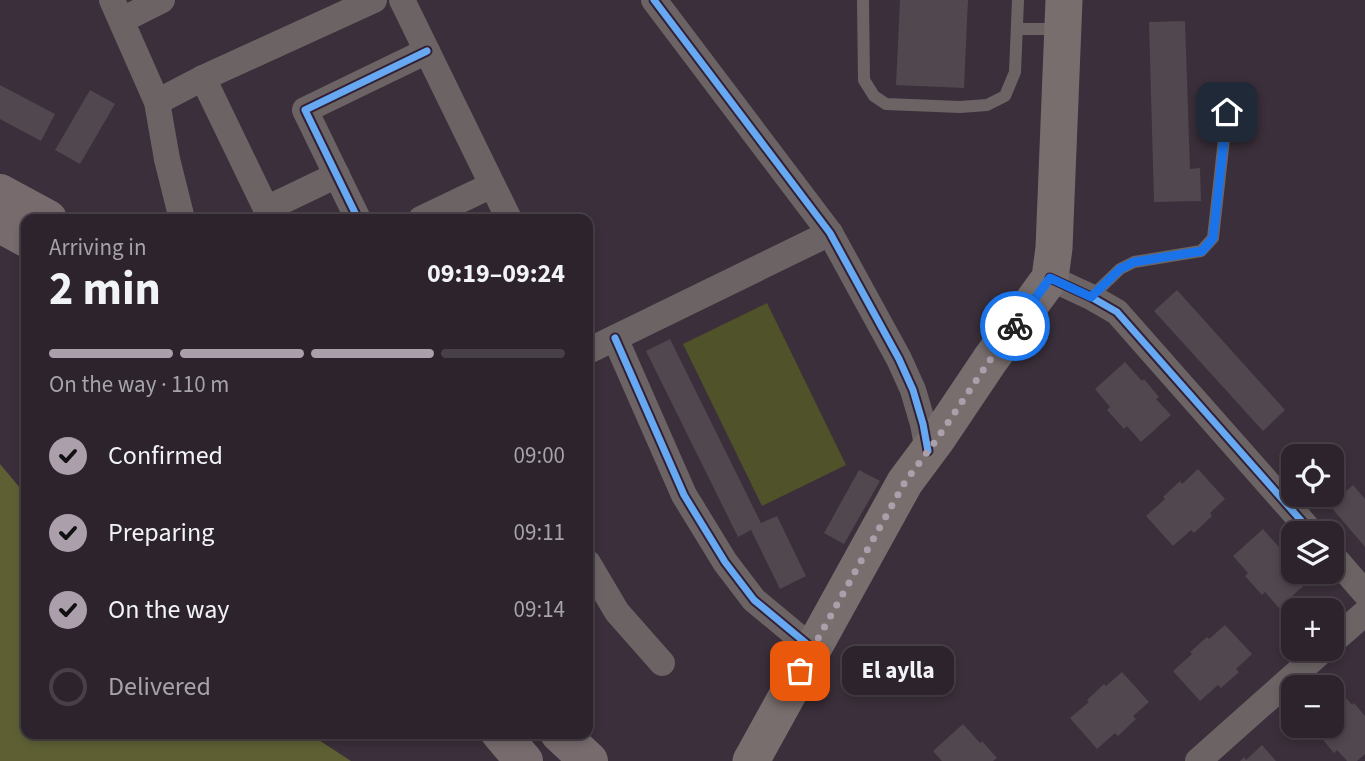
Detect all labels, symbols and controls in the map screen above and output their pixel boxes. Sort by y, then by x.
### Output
pin [1197,82,1257,142]
icon: home [1208,93,1246,131]
text: Arriving in [49,231,147,264]
text: 09:19–09:24 [427,255,565,292]
text: 2 min [49,257,161,322]
courier [980,291,1050,361]
icon: bike [996,307,1034,345]
text: On the way · 110 m [49,368,229,401]
icon: check [49,437,87,475]
text: Confirmed [108,437,223,474]
text: 09:00 [514,439,565,472]
map controls [1281,444,1344,738]
button: locate [1281,444,1344,507]
icon: check [49,514,87,552]
text: Preparing [108,514,214,551]
text: 09:11 [514,516,565,549]
button: layers [1281,521,1344,584]
icon: check [49,591,87,629]
text: On the way [108,591,229,628]
text: 09:14 [514,593,565,626]
button: + [1281,598,1344,661]
pin [770,641,830,701]
callout: El aylla [842,646,954,696]
icon: bag [781,652,819,690]
text: El aylla [861,654,935,687]
text: Delivered [108,668,211,705]
button: − [1281,675,1344,738]

